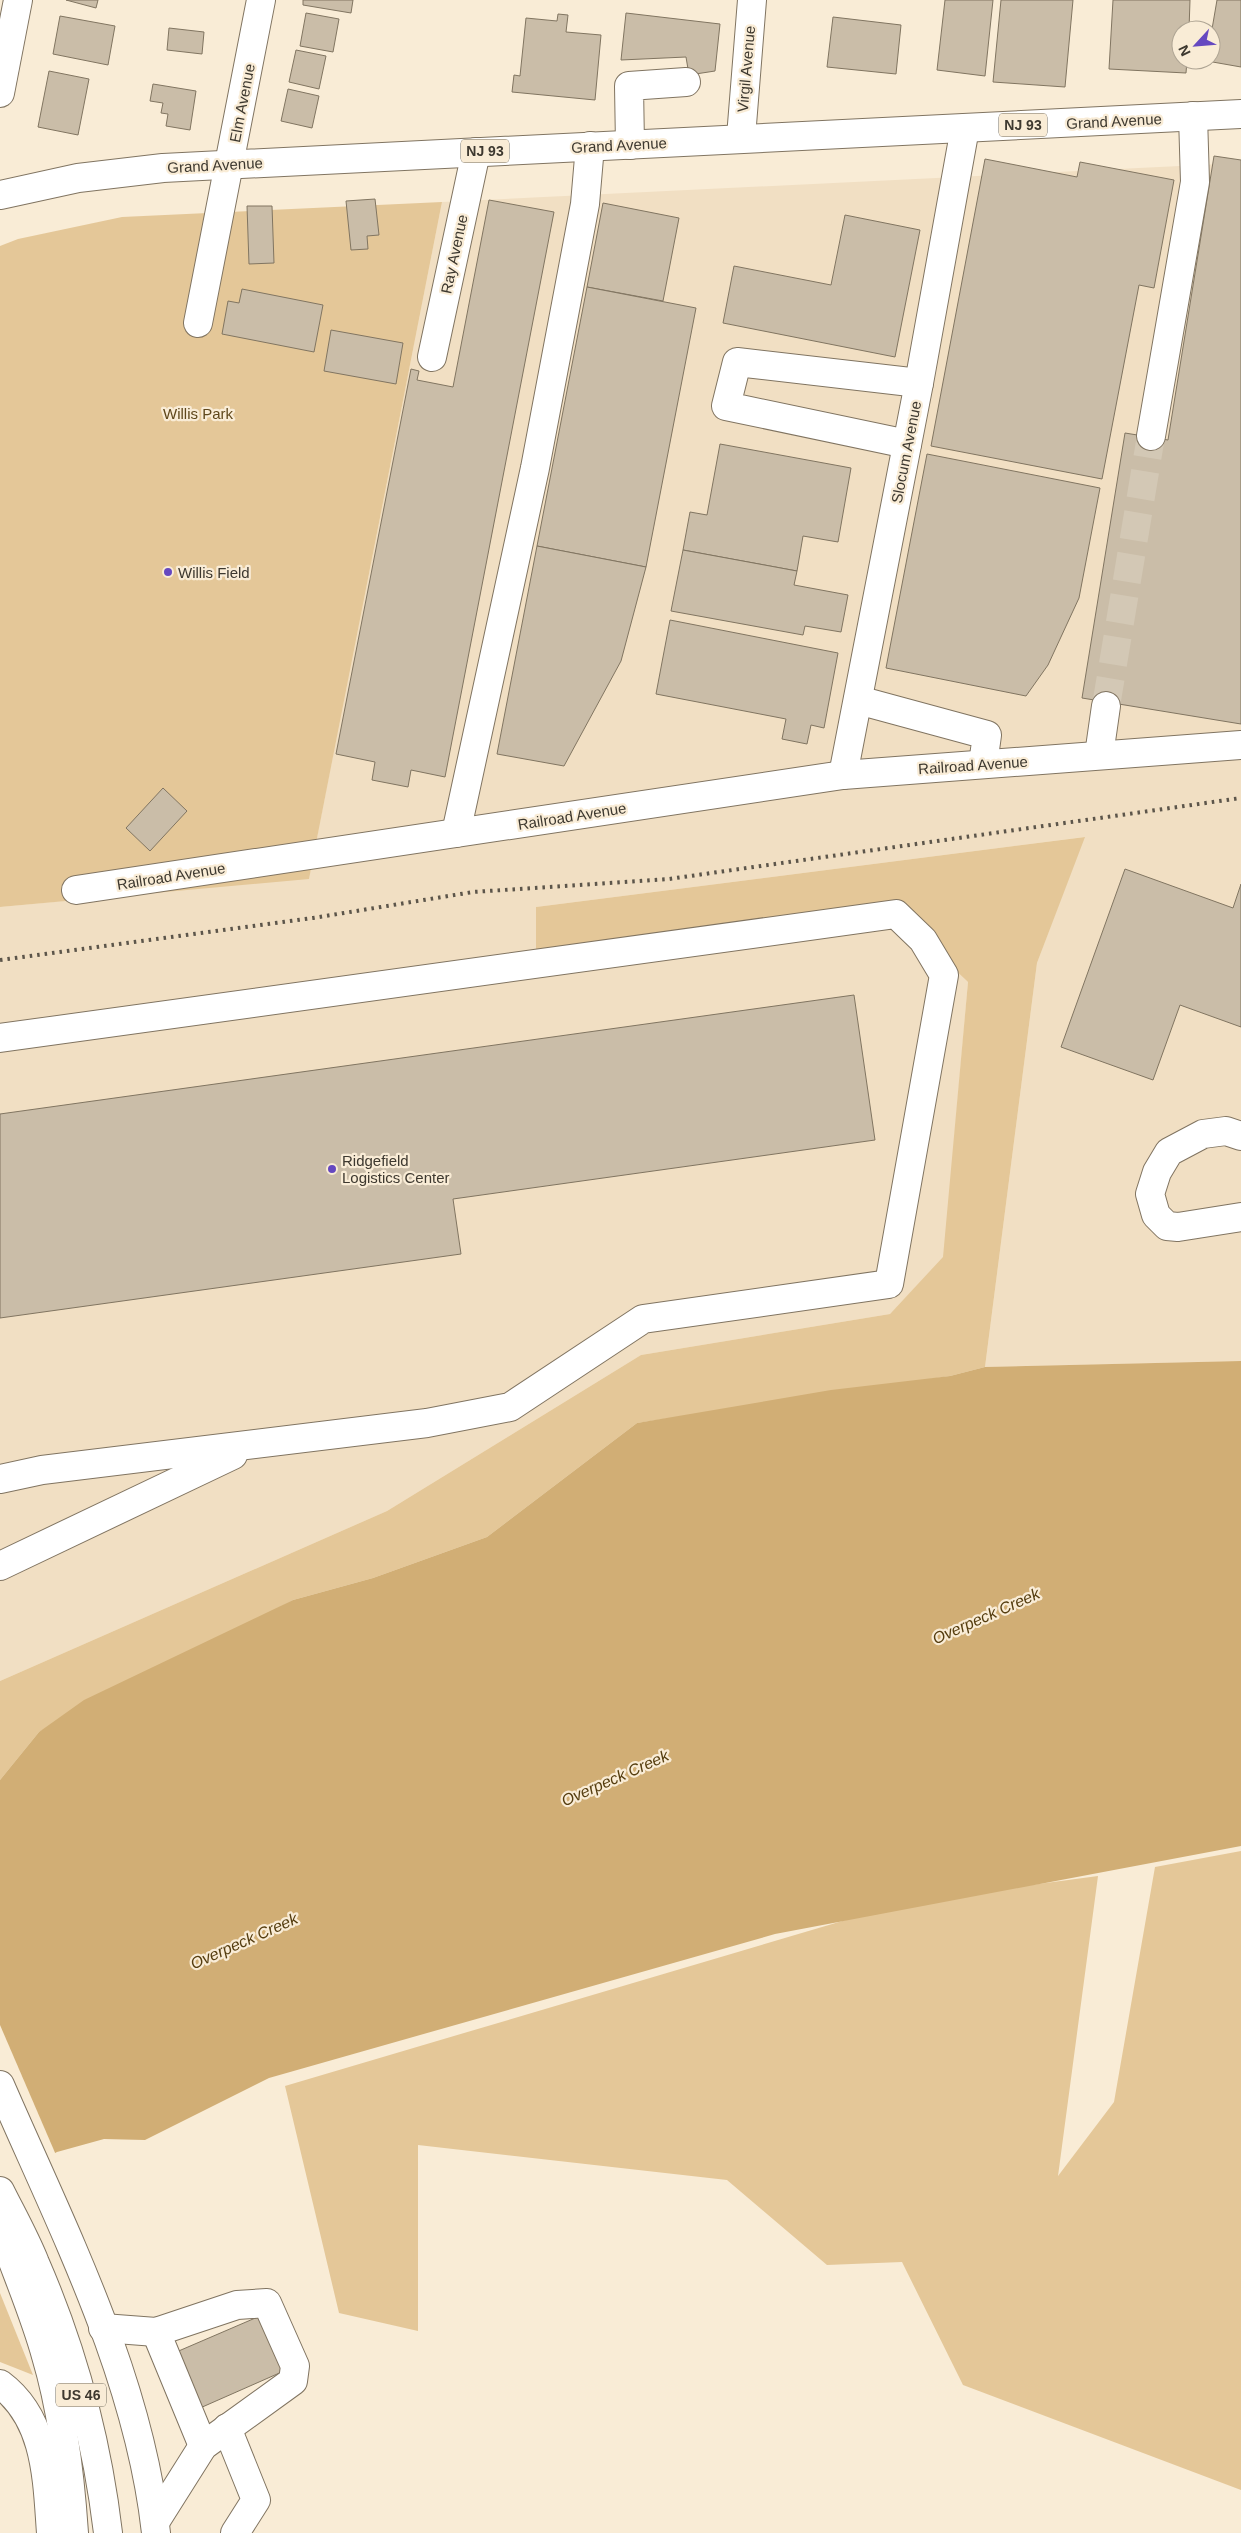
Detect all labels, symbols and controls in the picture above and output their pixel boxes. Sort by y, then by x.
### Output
north arrow [1171,20,1221,70]
street label: Virgil Avenue [734,25,758,113]
text: N [1175,43,1194,59]
street label: Elm Avenue [226,62,258,144]
street label: Grand Avenue [1066,110,1162,132]
road number: NJ 93 [999,114,1047,136]
street label: Grand Avenue [571,134,667,156]
road number: NJ 93 [461,140,509,162]
street label: Grand Avenue [167,154,263,176]
street label: Ray Avenue [437,213,471,295]
street label: Slocum Avenue [888,399,924,505]
park label: Willis Park [163,405,233,422]
place label: Willis Field [178,564,250,581]
marker: Willis Field [162,566,174,578]
street label: Railroad Avenue [918,753,1028,777]
street label: Railroad Avenue [516,799,628,833]
street label: Railroad Avenue [115,859,227,893]
place label: Ridgefield Logistics Center [342,1152,450,1186]
marker: Ridgefield Logistics Center [326,1163,338,1175]
water label: Overpeck Creek [930,1584,1043,1647]
water label: Overpeck Creek [559,1746,672,1809]
water label: Overpeck Creek [188,1909,301,1972]
road number: US 46 [56,2384,106,2406]

